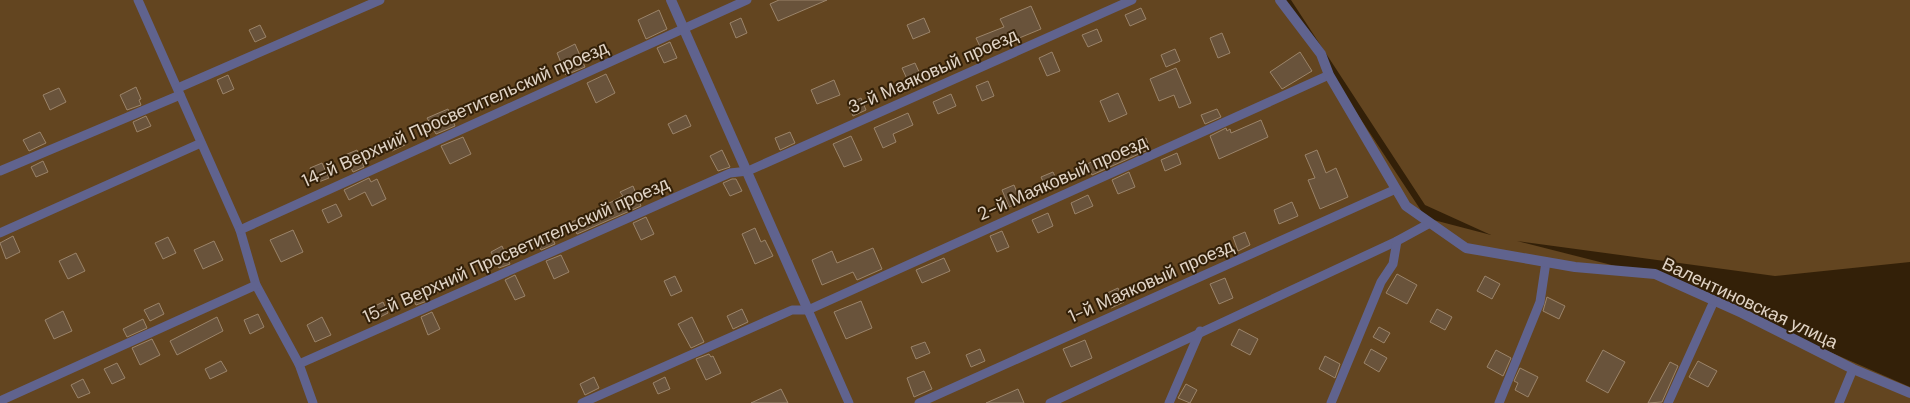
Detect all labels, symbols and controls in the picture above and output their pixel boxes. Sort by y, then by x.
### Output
street label: 3-й Маяковый проезд [844,23,1022,119]
street label: 14-й Верхний Просветительский проезд [298,35,612,193]
street label: 2-й Маяковый проезд [973,130,1151,226]
street label: 15-й Верхний Просветительский проезд [359,171,673,329]
street label: 1-й Маяковый проезд [1065,234,1238,328]
street label: Валентиновская улица [1658,252,1843,355]

